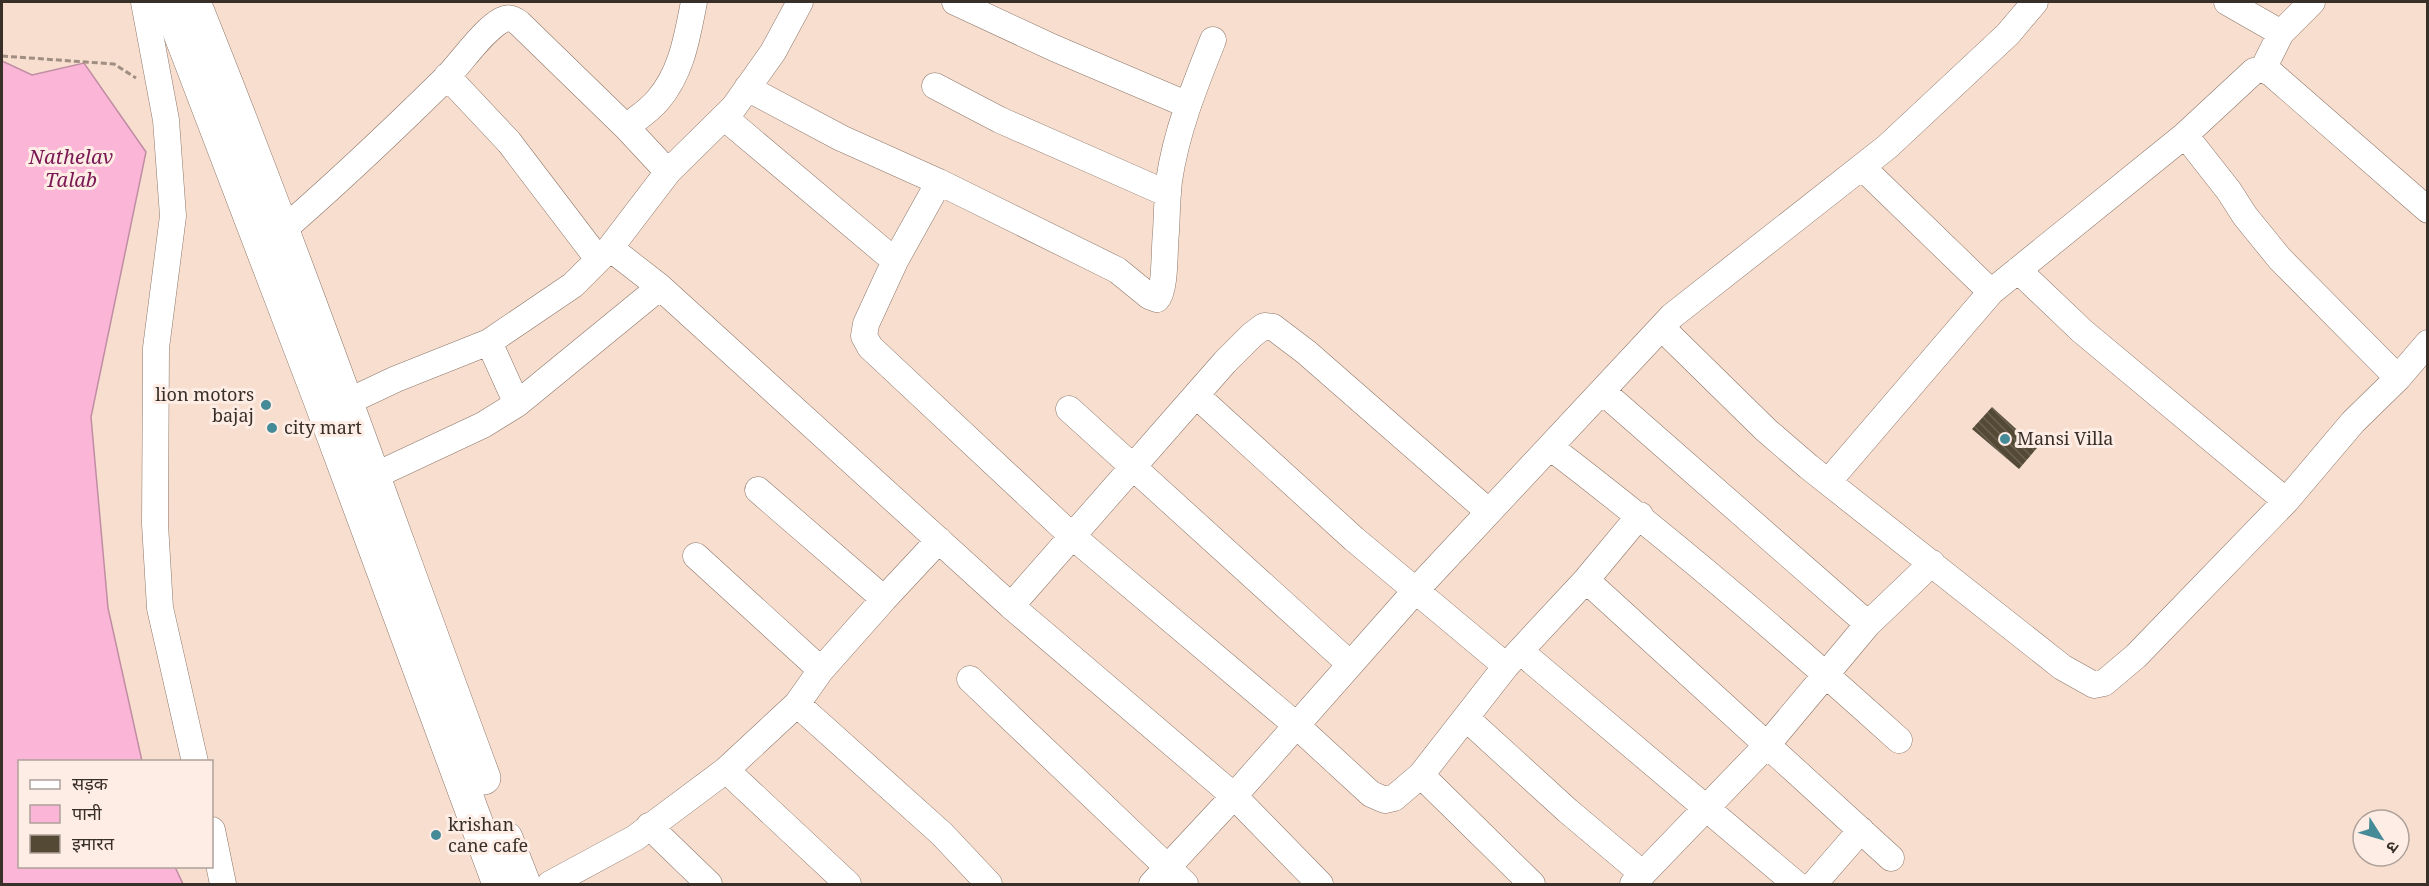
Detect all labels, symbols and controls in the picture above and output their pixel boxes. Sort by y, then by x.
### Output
water label: Nathelav Talab [28,143,113,193]
place label: lion motors bajaj [155,382,254,427]
marker: lion motors bajaj [259,398,273,412]
place label: city mart [284,415,362,439]
marker: city mart [265,421,279,435]
place label: Mansi Villa [2017,426,2113,450]
marker: Mansi Villa [1998,432,2012,446]
legend [18,760,213,868]
text: सड़क [72,771,109,795]
text: पानी [72,801,102,825]
north arrow [2351,808,2411,868]
place label: krishan cane cafe [448,812,528,857]
marker: krishan cane cafe [429,828,443,842]
text: इमारत [72,831,115,855]
text: उ [2381,837,2405,858]

